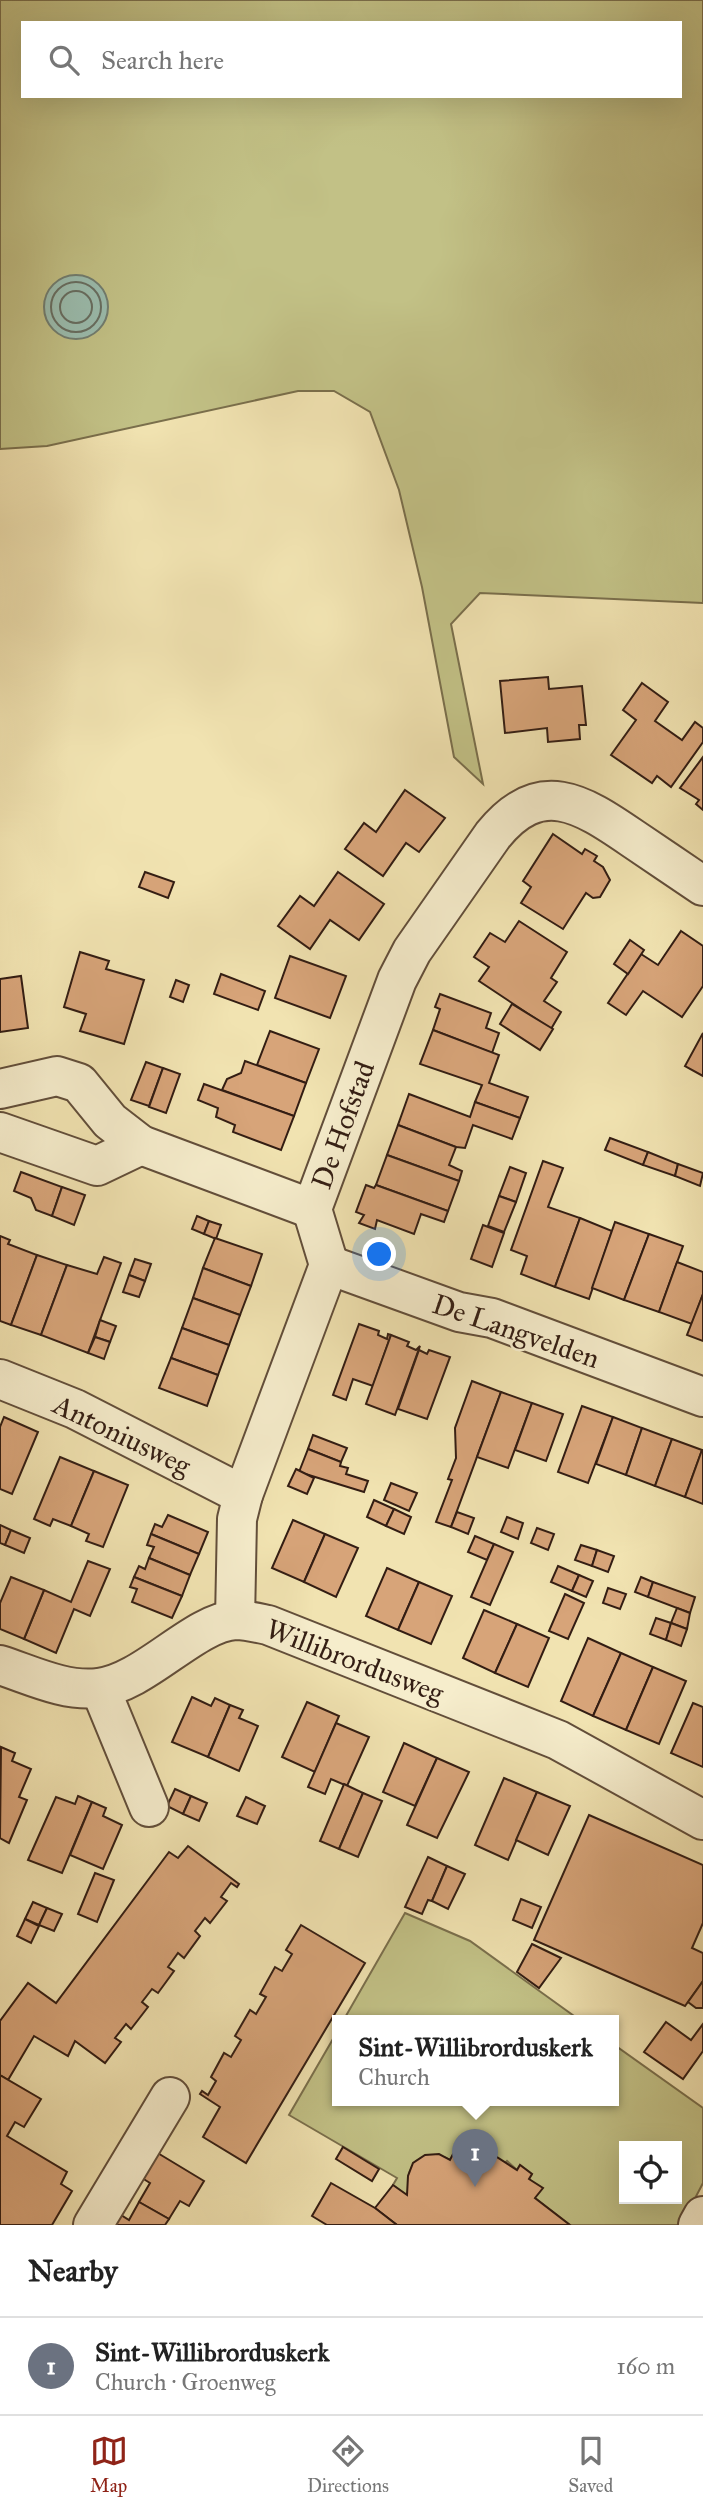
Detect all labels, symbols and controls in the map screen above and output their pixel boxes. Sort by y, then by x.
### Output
search box [21,21,682,98]
icon: search [45,41,83,79]
text: Search here [101,44,224,76]
street label: De Hofstad [304,1056,382,1194]
your location [362,1237,396,1271]
street label: De Langvelden [428,1286,604,1376]
street label: Antoniusweg [47,1386,197,1484]
street label: Willibrordusweg [261,1611,450,1711]
popup [332,2015,619,2106]
text: Sint-Willibrorduskerk [358,2031,593,2063]
text: Church [358,2063,430,2091]
pin: 1 [452,2129,498,2187]
map controls [619,2141,682,2204]
button: locate [619,2141,682,2204]
text: Nearby [28,2253,118,2289]
text: Sint-Willibrorduskerk [95,2336,329,2368]
text: 1 [46,2352,56,2380]
text: 160 m [617,2352,675,2380]
text: Church · Groenweg [95,2368,276,2396]
tab: Map [90,2432,128,2497]
tab: Directions [307,2432,389,2497]
tab: Saved [568,2432,613,2497]

